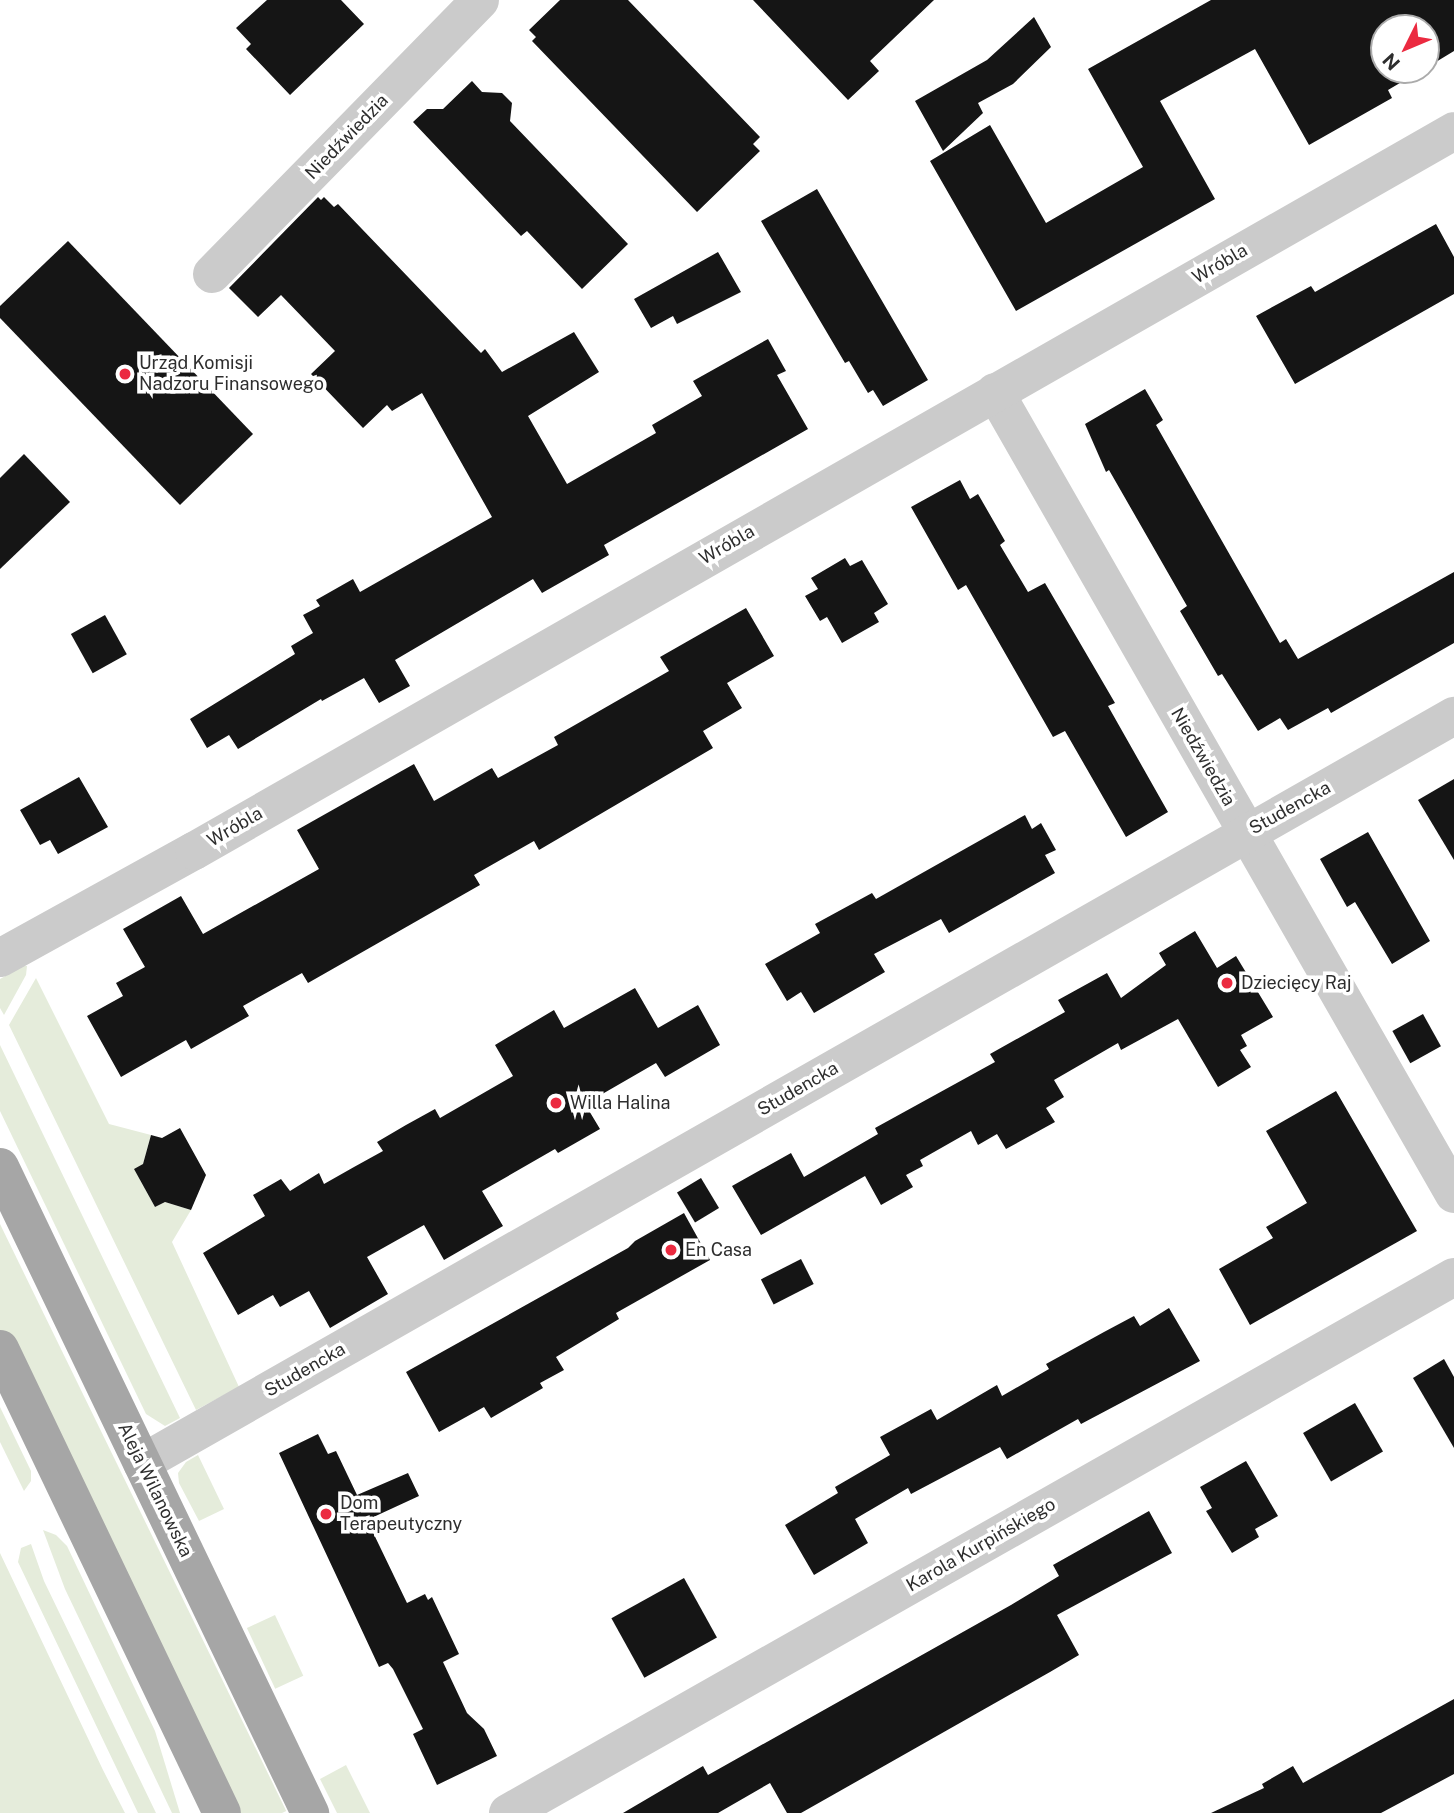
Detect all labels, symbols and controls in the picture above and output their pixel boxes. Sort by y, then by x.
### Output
north arrow [1370,14,1440,84]
text: N [1378,49,1404,75]
street label: Niedźwiedzia [301,90,393,184]
street label: Wróbla [1189,240,1251,288]
place label: Urząd Komisji Nadzoru Finansowego [139,353,324,396]
marker: Urząd Komisji Nadzoru Finansowego [117,366,133,382]
street label: Wróbla [696,521,758,569]
street label: Niedźwiedzia [1166,704,1240,810]
street label: Studencka [1245,777,1335,839]
street label: Wróbla [204,803,266,851]
place label: Dziecięcy Raj [1241,972,1351,994]
marker: Dziecięcy Raj [1219,975,1235,991]
street label: Studencka [754,1057,842,1121]
place label: Willa Halina [570,1092,671,1114]
marker: Willa Halina [548,1095,564,1111]
place label: En Casa [685,1239,752,1261]
marker: En Casa [663,1242,679,1258]
street label: Studencka [261,1338,349,1402]
street label: Aleja Wilanowska [113,1419,197,1561]
place label: Dom Terapeutyczny [340,1493,462,1536]
street label: Karola Kurpińskiego [903,1493,1059,1597]
marker: Dom Terapeutyczny [318,1506,334,1522]

